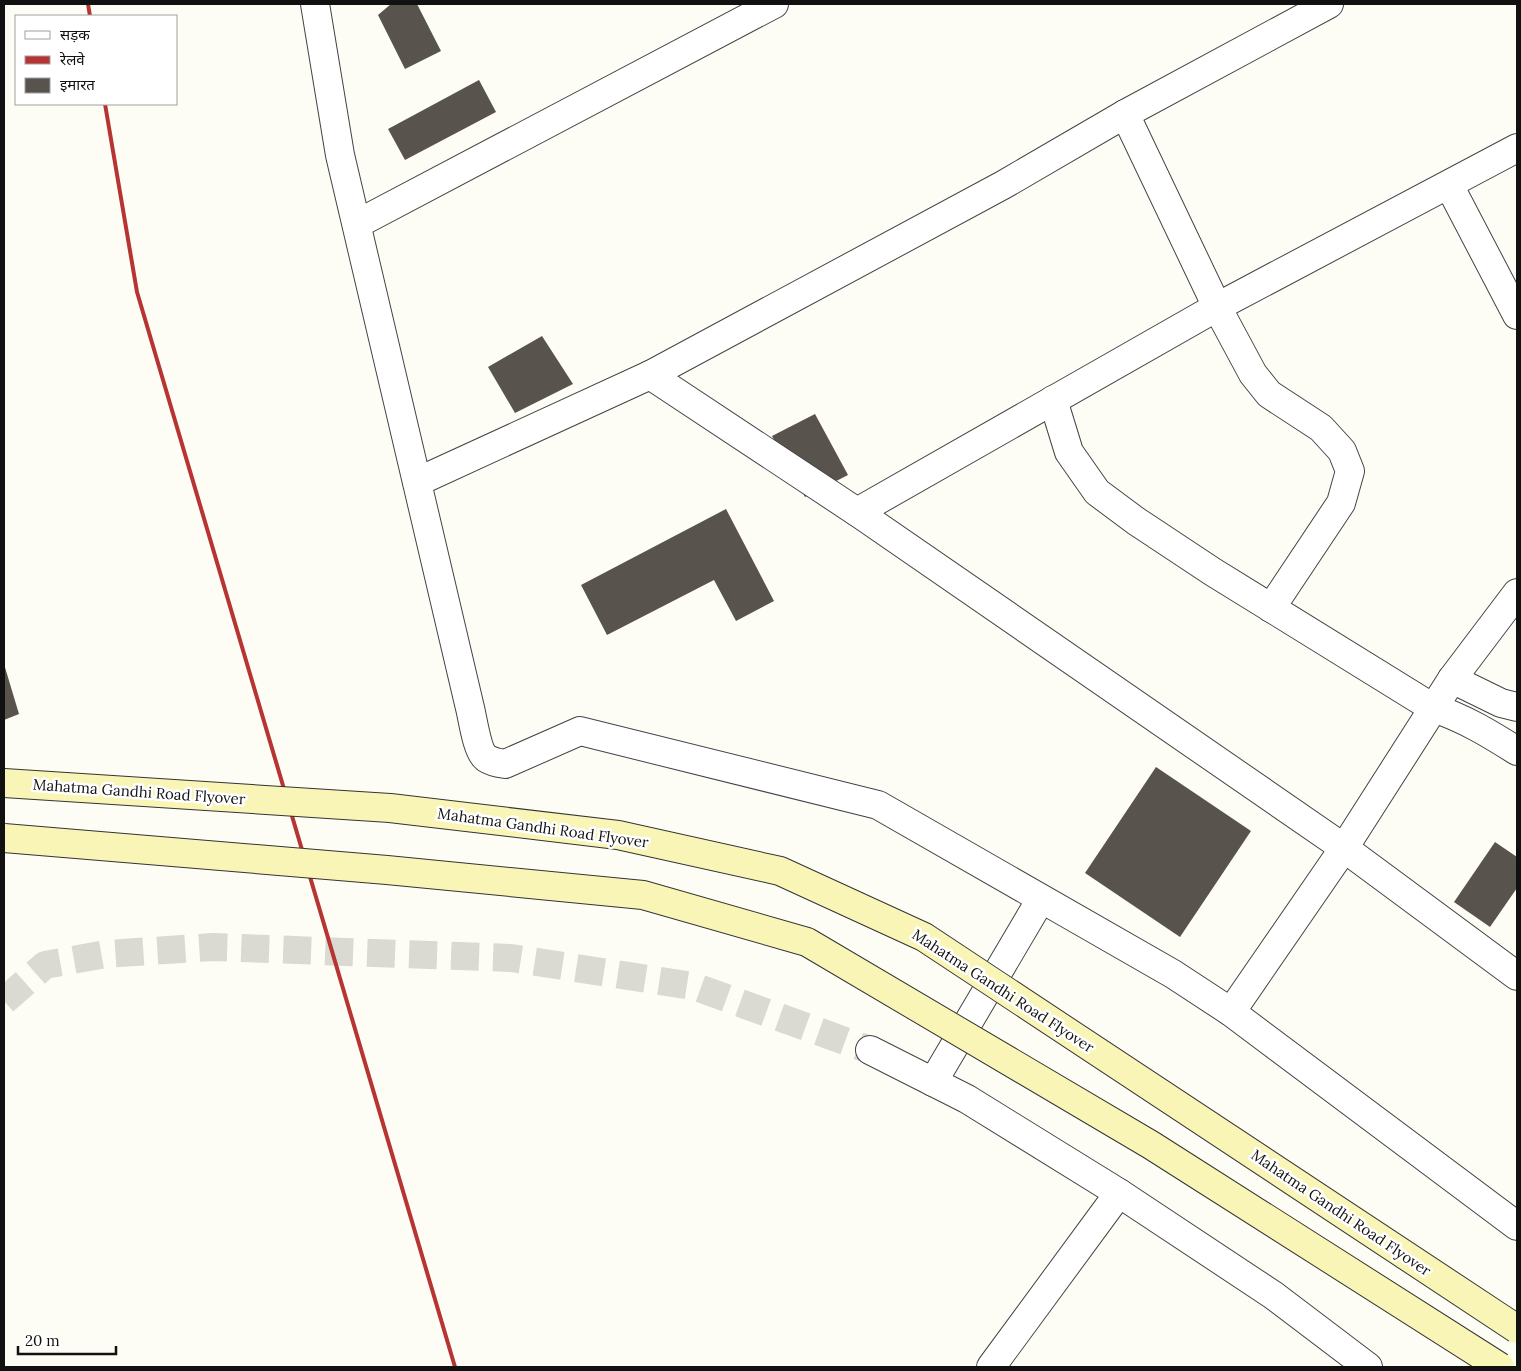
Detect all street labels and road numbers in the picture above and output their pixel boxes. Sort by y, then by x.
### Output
street label: Mahatma Gandhi Road Flyover [32,775,246,808]
street label: Mahatma Gandhi Road Flyover [436,803,650,852]
street label: Mahatma Gandhi Road Flyover [909,925,1098,1057]
street label: Mahatma Gandhi Road Flyover [1248,1145,1435,1280]

